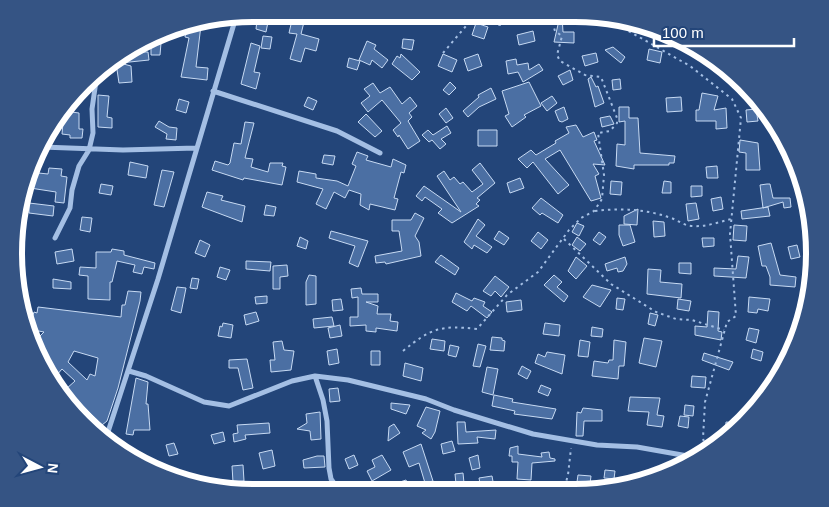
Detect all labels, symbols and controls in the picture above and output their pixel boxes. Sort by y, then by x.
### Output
scale bar [654,15,794,47]
text: 100 m [662,24,704,41]
north arrow [15,442,65,492]
text: N [44,462,61,474]

